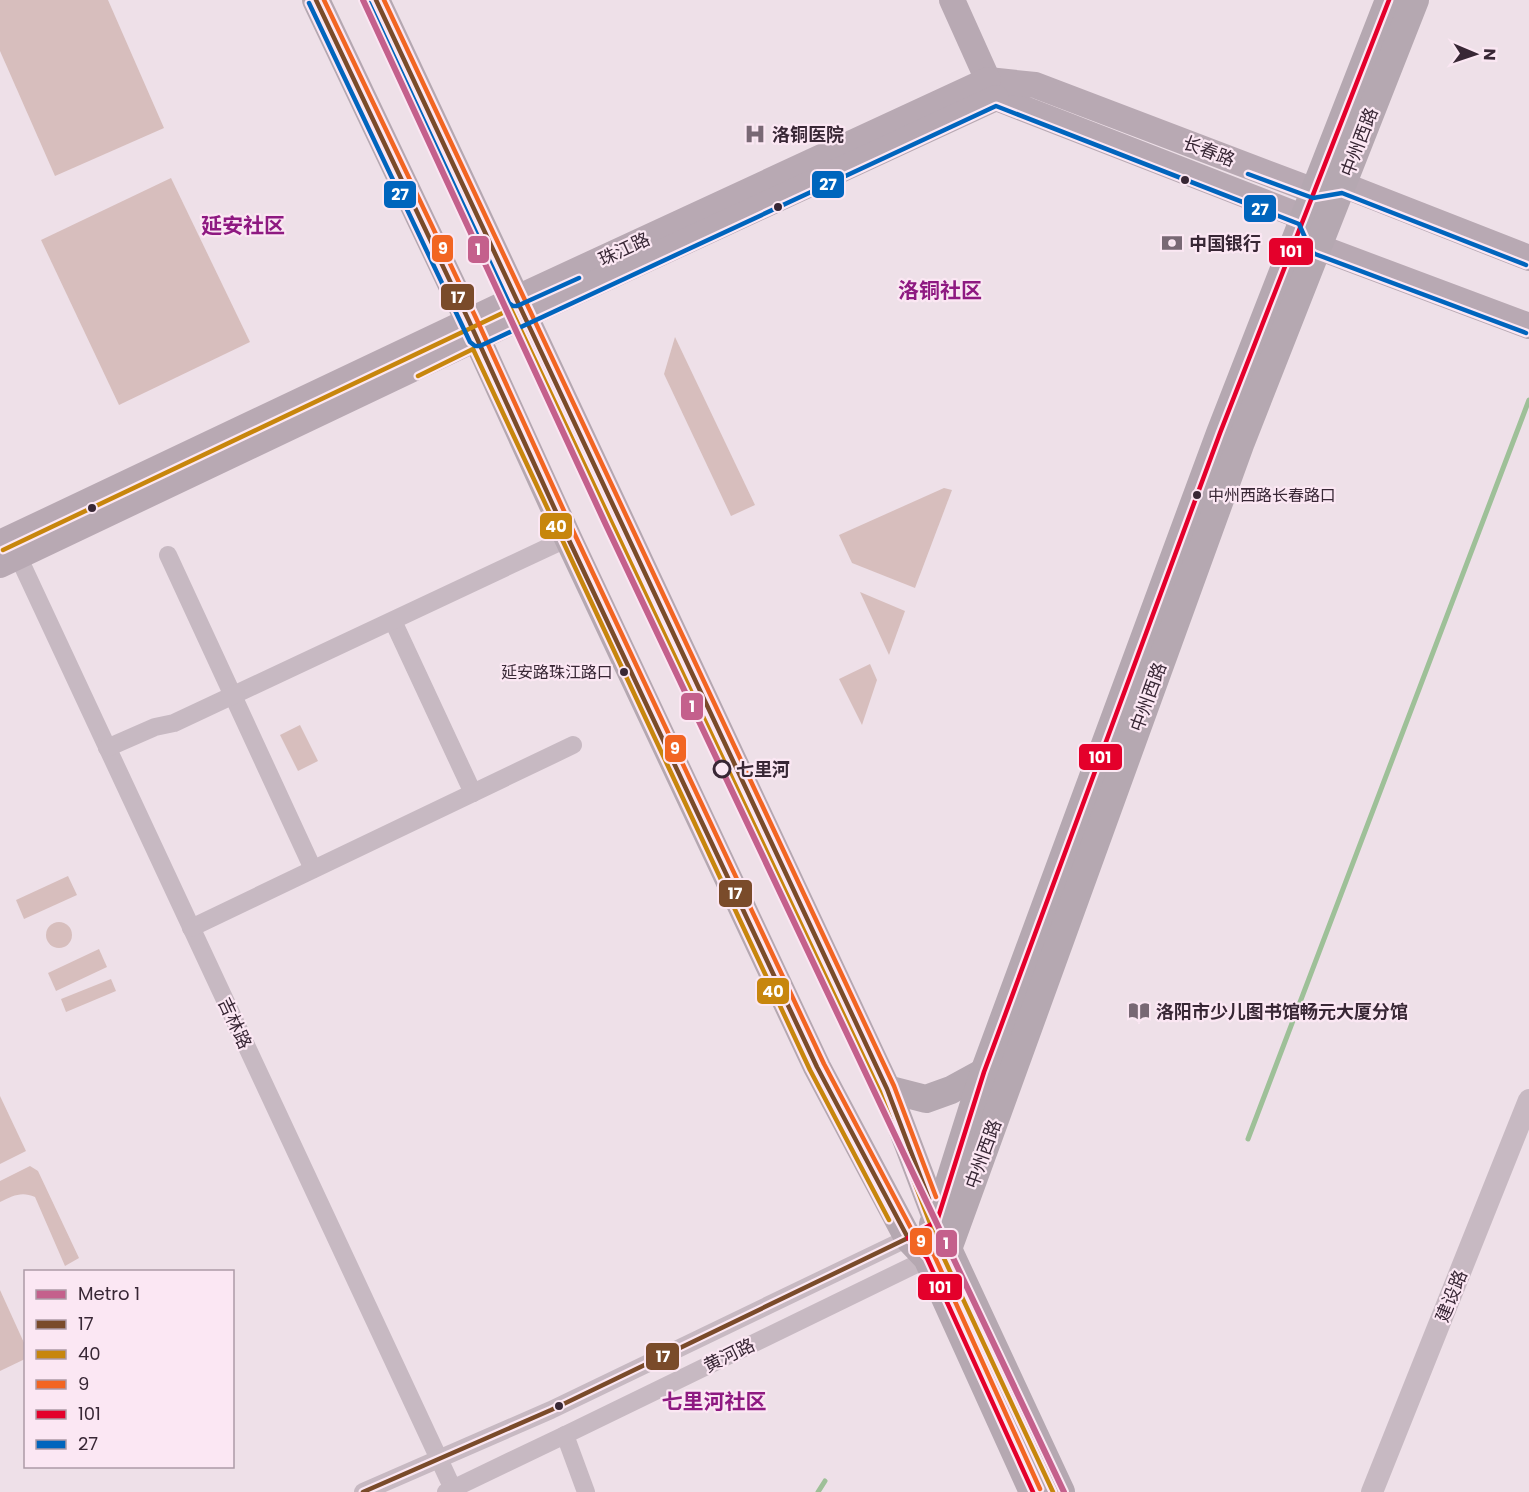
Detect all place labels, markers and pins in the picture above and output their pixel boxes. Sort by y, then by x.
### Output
hospital icon: 洛铜医院 [743,122,767,146]
place label: 洛铜医院 [772,122,844,147]
unlabelled marker [1179,174,1191,186]
unlabelled marker [772,201,784,213]
bank icon: 中国银行 [1160,231,1184,255]
place label: 中国银行 [1189,231,1261,256]
place label: 中州西路长春路口 [1208,484,1336,507]
marker: 中州西路长春路口 [1191,489,1203,501]
unlabelled marker [86,502,98,514]
place label: 延安路珠江路口 [501,661,613,684]
marker: 延安路珠江路口 [618,666,630,678]
place label: 七里河 [736,757,790,782]
marker: 七里河 [713,760,731,778]
library icon: 洛阳市少儿图书馆畅元大厦分馆 [1127,999,1151,1023]
place label: 洛阳市少儿图书馆畅元大厦分馆 [1156,999,1408,1024]
unlabelled marker [553,1400,565,1412]

